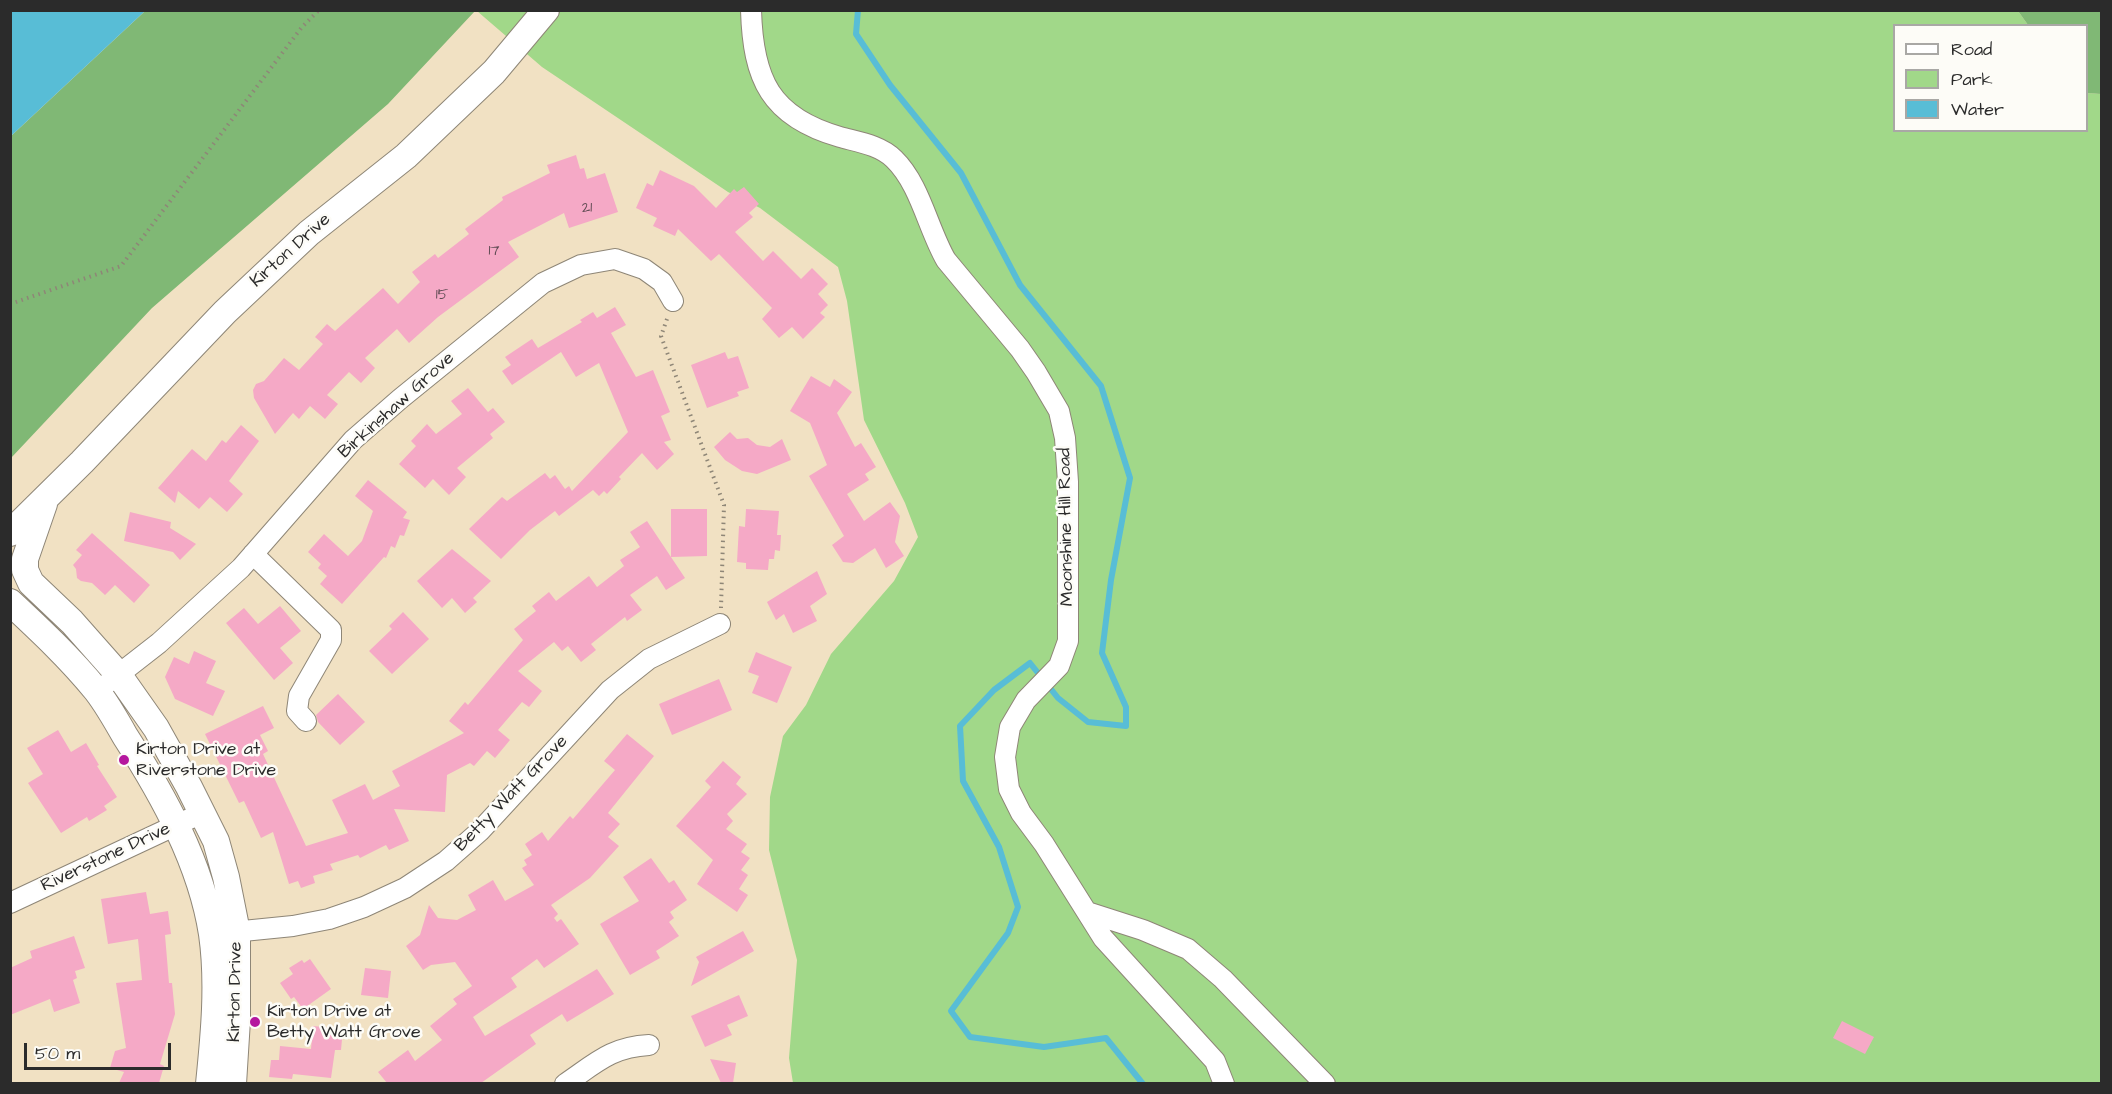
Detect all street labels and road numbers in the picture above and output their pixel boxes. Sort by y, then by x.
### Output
street label: Kirton Drive [246,209,336,293]
street label: Birkinshaw Grove [335,348,459,464]
street label: Moonshine Hill Road [1055,448,1079,606]
street label: Betty Watt Grove [451,731,573,857]
street label: Riverstone Drive [38,819,174,897]
street label: Kirton Drive [224,942,248,1042]

